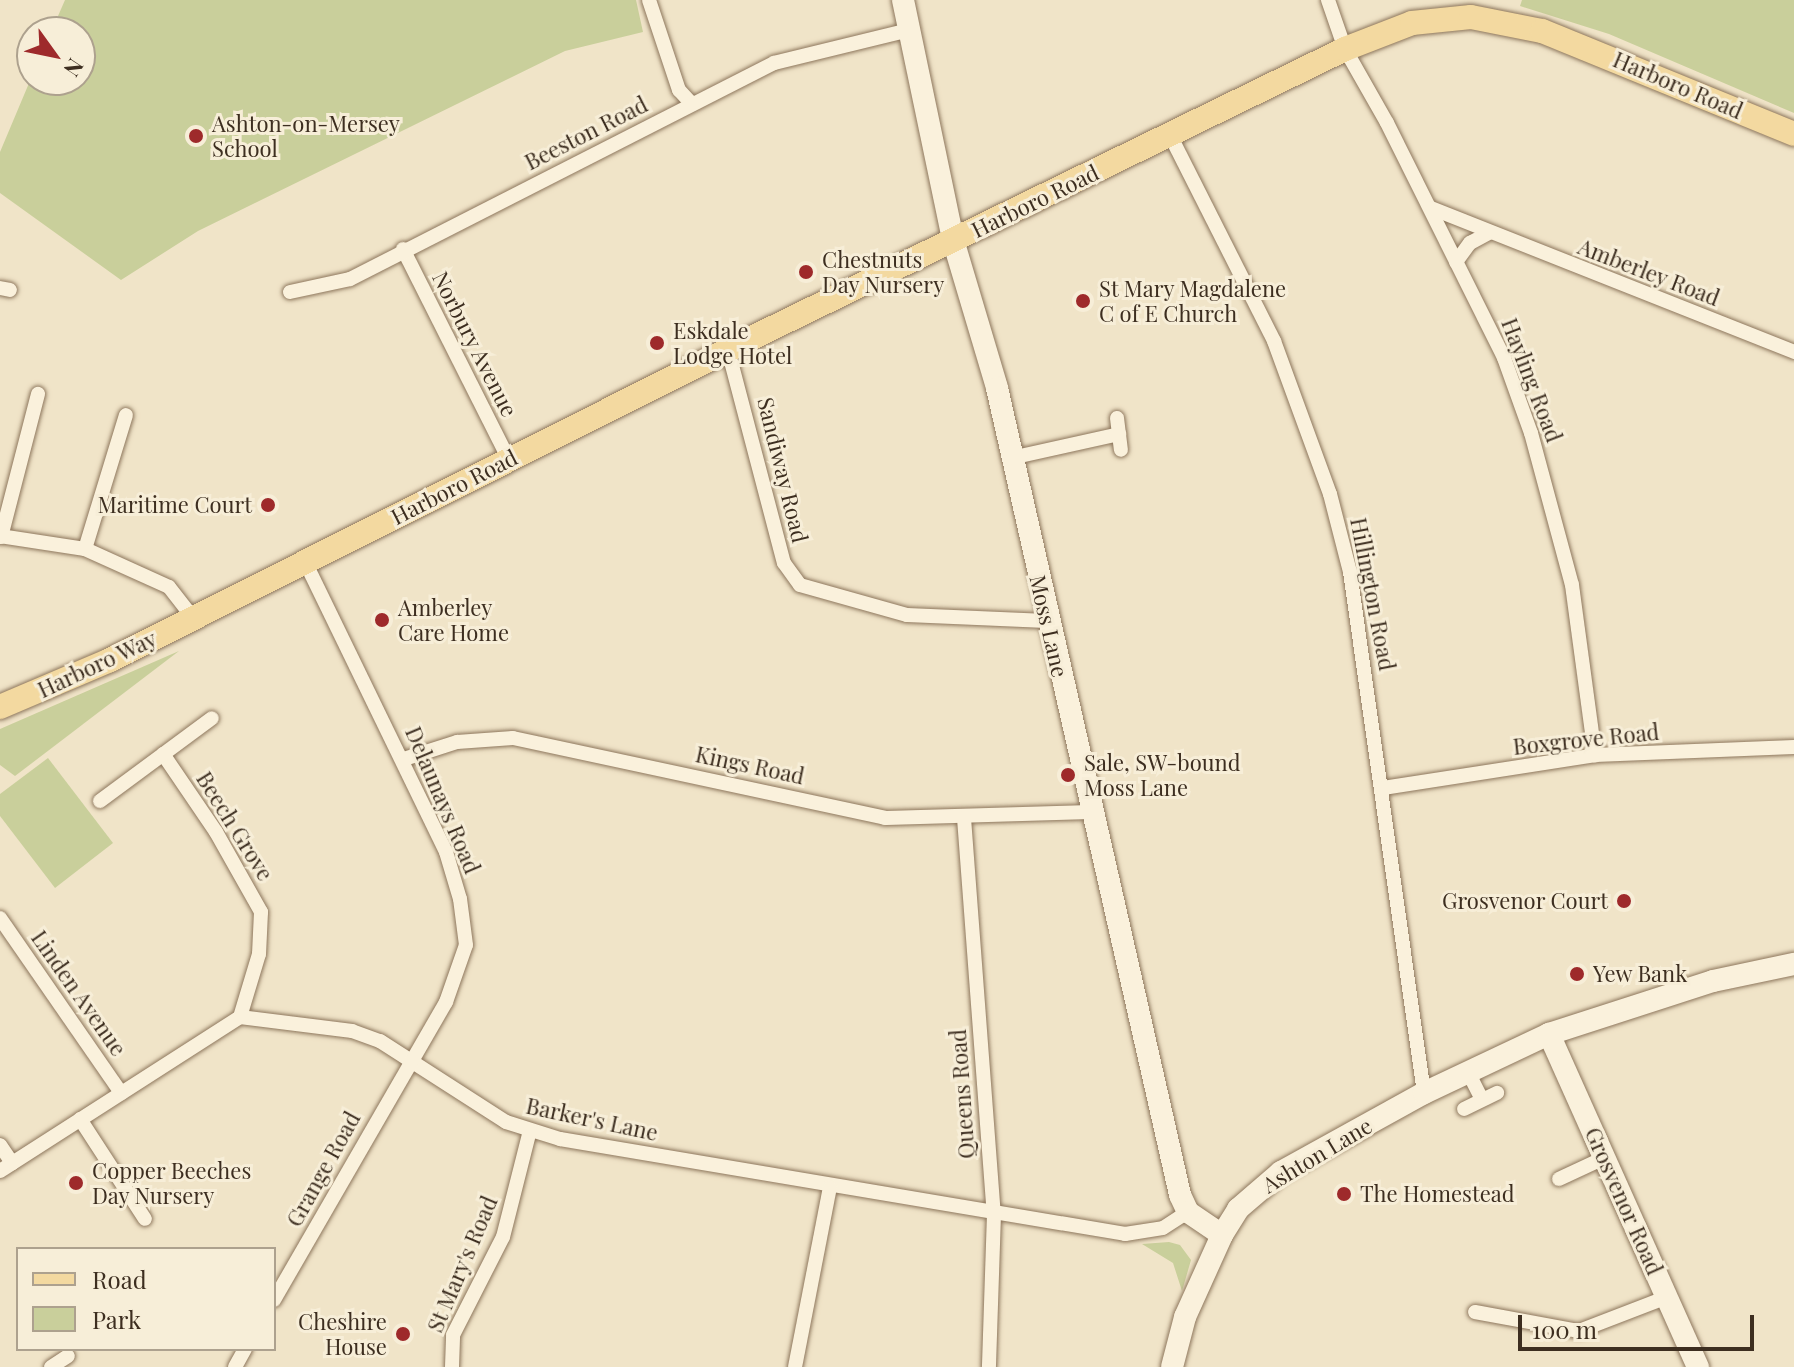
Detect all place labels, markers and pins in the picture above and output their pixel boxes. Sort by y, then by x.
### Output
place label: Ashton-on-Mersey School [212,110,400,162]
marker: Ashton-on-Mersey School [187,127,205,145]
place label: Chestnuts Day Nursery [822,246,945,298]
marker: Chestnuts Day Nursery [797,263,815,281]
place label: St Mary Magdalene C of E Church [1099,275,1287,326]
marker: St Mary Magdalene C of E Church [1074,292,1092,310]
place label: Eskdale Lodge Hotel [673,317,792,368]
marker: Eskdale Lodge Hotel [648,334,666,352]
place label: Maritime Court [98,492,252,518]
marker: Maritime Court [259,496,277,514]
place label: Amberley Care Home [398,594,509,646]
marker: Amberley Care Home [373,611,391,629]
place label: Sale, SW-bound Moss Lane [1084,749,1240,800]
marker: Sale, SW-bound Moss Lane [1059,766,1077,784]
place label: Grosvenor Court [1442,888,1608,914]
marker: Grosvenor Court [1615,892,1633,910]
place label: Yew Bank [1593,961,1688,987]
marker: Yew Bank [1568,965,1586,983]
place label: Copper Beeches Day Nursery [92,1157,252,1208]
marker: Copper Beeches Day Nursery [67,1174,85,1192]
place label: The Homestead [1360,1181,1515,1207]
marker: The Homestead [1335,1185,1353,1203]
place label: Cheshire House [298,1308,387,1360]
marker: Cheshire House [394,1325,412,1343]

